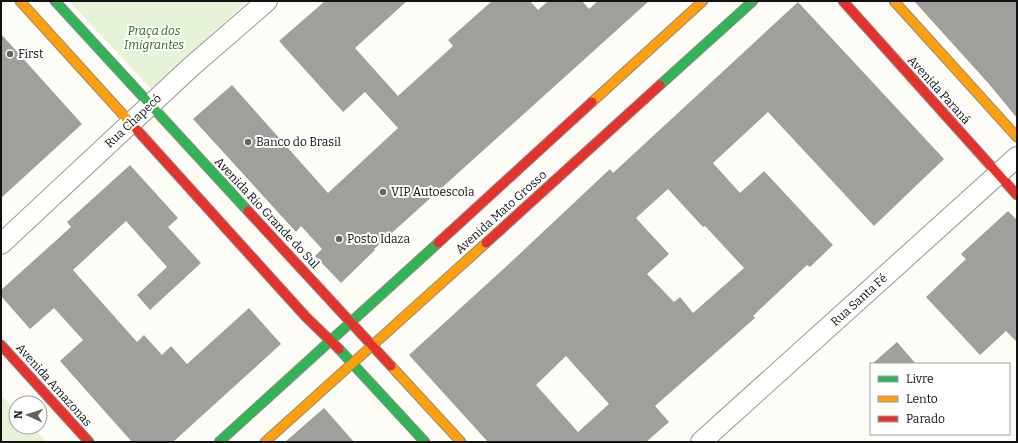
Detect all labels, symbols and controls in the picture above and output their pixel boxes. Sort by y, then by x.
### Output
park label: Praça dos Imigrantes [124,24,184,52]
place label: First [18,47,44,61]
marker: First [5,49,15,59]
street label: Avenida Paraná [905,53,974,127]
street label: Rua Chapecó [102,91,164,151]
place label: Banco do Brasil [256,135,342,149]
marker: Banco do Brasil [243,137,253,147]
street label: Avenida Rio Grande do Sul [212,155,322,272]
street label: Avenida Mato Grosso [453,167,549,256]
place label: VIP Autoescola [391,185,475,199]
marker: VIP Autoescola [378,187,388,197]
place label: Posto Idaza [347,232,410,246]
marker: Posto Idaza [334,234,344,244]
street label: Rua Santa Fé [828,271,890,329]
street label: Avenida Amazonas [13,341,95,429]
legend [870,363,1010,435]
text: Livre [906,372,934,386]
text: Lento [906,392,938,406]
north arrow [8,395,48,435]
text: N [12,409,25,419]
text: Parado [906,412,945,426]

